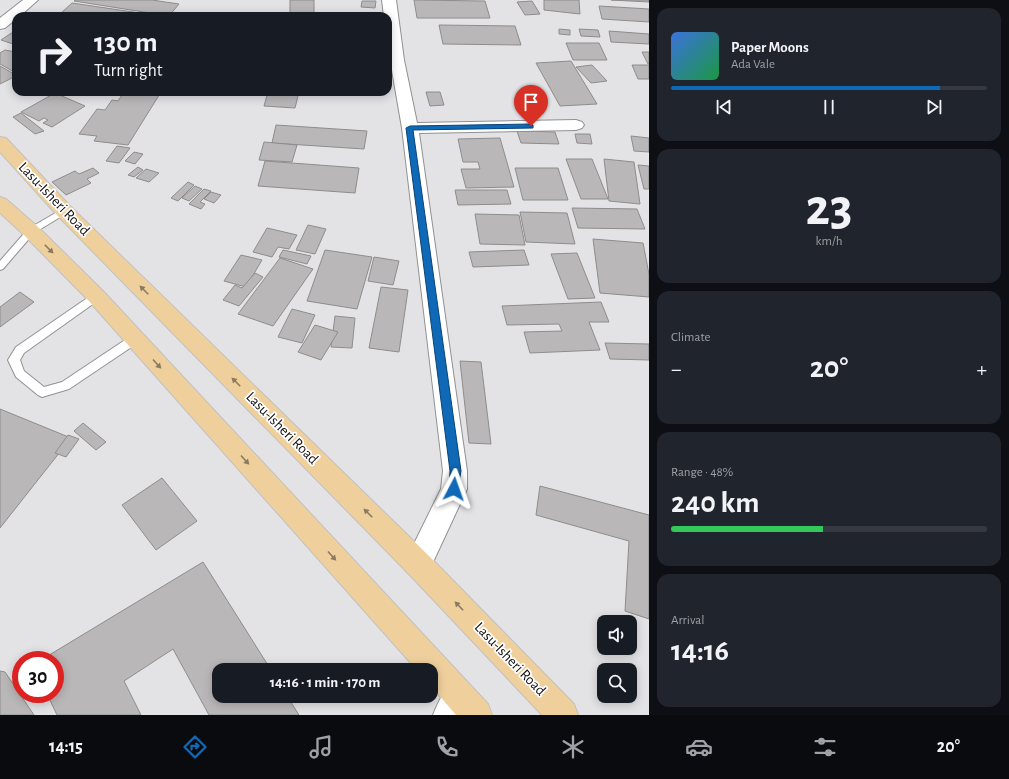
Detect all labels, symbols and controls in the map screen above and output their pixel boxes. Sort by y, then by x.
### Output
icon: right [28,28,80,80]
text: 130 m [94,29,158,57]
text: Paper Moons [731,40,809,55]
text: Ada Vale [731,58,775,71]
text: Turn right [94,62,163,80]
pin [514,85,548,126]
icon: arrive [520,91,542,113]
icon: previous [713,96,735,118]
icon: pause [818,96,840,118]
icon: next [923,96,945,118]
street label: Lasu-Isheri Road [16,160,93,239]
text: 23 [806,182,852,234]
text: km/h [816,235,842,248]
one-way arrow [44,244,54,254]
one-way arrow [139,285,149,295]
text: Climate [671,331,710,344]
text: 20° [810,353,848,383]
one-way arrow [153,358,162,369]
text: − [671,358,682,380]
text: + [976,358,987,380]
one-way arrow [231,377,241,387]
street label: Lasu-Isheri Road [243,389,321,467]
one-way arrow [240,455,249,465]
text: Range · 48% [671,466,733,479]
position arrow [433,468,475,510]
text: 240 km [671,488,759,518]
one-way arrow [363,508,373,518]
one-way arrow [327,551,337,561]
one-way arrow [454,601,464,611]
text: Arrival [671,614,704,627]
map controls [597,615,637,703]
button: sound [597,615,637,655]
street label: Lasu-Isheri Road [472,620,549,699]
text: 14:16 [671,636,729,666]
speed limit sign: 30 [12,651,64,703]
button: search [597,663,637,703]
text: 14:16 · 1 min · 170 m [270,675,380,690]
icon: directions [181,733,209,761]
icon: music [307,733,335,761]
icon: phone [433,733,461,761]
icon: climate [559,733,587,761]
icon: car [685,733,713,761]
icon: filters [811,733,839,761]
text: 14:15 [49,738,83,756]
text: 20° [937,738,960,756]

